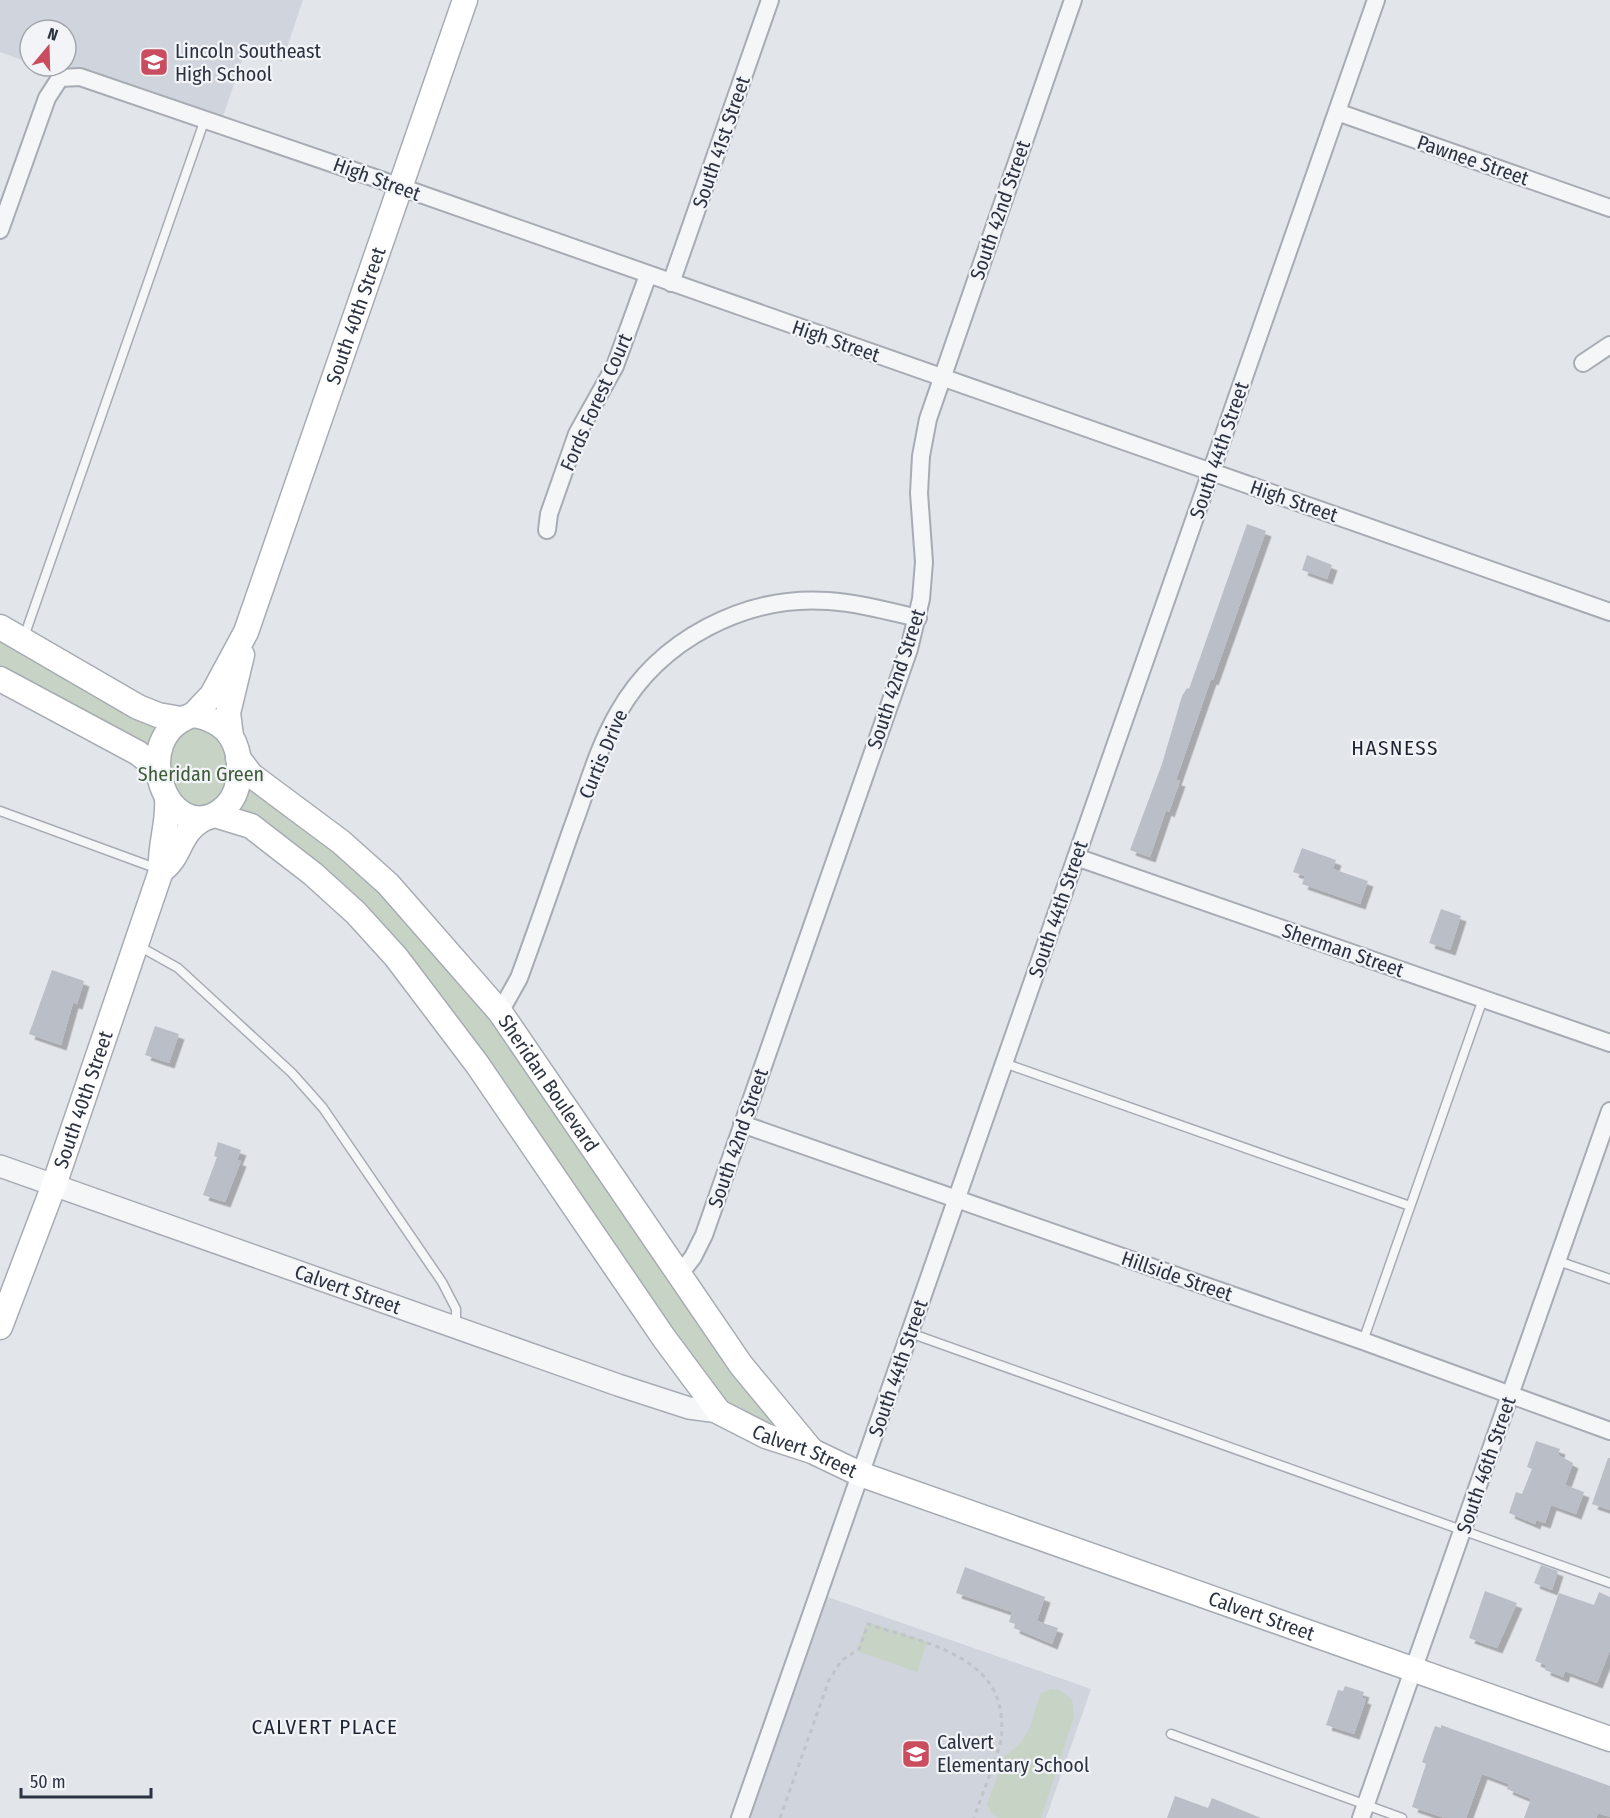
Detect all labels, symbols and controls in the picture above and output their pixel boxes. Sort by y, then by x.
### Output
north arrow [18,18,78,78]
text: N [45,24,60,45]
place label: Lincoln Southeast High School [175,39,322,86]
school or university icon: Lincoln Southeast High School [138,46,170,78]
street label: South 41st Street [687,72,755,211]
street label: Pawnee Street [1414,130,1532,190]
street label: South 42nd Street [965,137,1035,283]
street label: High Street [330,152,424,206]
street label: South 40th Street [321,243,391,388]
street label: High Street [789,315,883,367]
street label: Fords Forest Court [555,329,637,474]
street label: South 44th Street [1184,378,1254,522]
street label: High Street [1247,475,1341,527]
street label: South 42nd Street [862,605,930,752]
street label: Curtis Drive [574,706,632,802]
district label: HASNESS [1351,735,1439,761]
park label: Sheridan Green [138,762,264,786]
street label: South 44th Street [1023,837,1093,981]
street label: Sherman Street [1279,918,1407,982]
street label: Sheridan Boulevard [493,1010,604,1156]
street label: South 40th Street [48,1027,118,1172]
street label: South 42nd Street [703,1065,773,1211]
street label: Hillside Street [1118,1246,1236,1306]
street label: Calvert Street [292,1259,404,1319]
street label: South 44th Street [863,1296,933,1440]
street label: South 46th Street [1451,1393,1521,1537]
street label: Calvert Street [748,1419,861,1483]
street label: Calvert Street [1205,1586,1318,1646]
district label: CALVERT PLACE [252,1714,398,1740]
place label: Calvert Elementary School [937,1730,1089,1777]
school or university icon: Calvert Elementary School [900,1738,932,1770]
scale bar [21,1761,152,1799]
text: 50 m [30,1771,66,1793]

